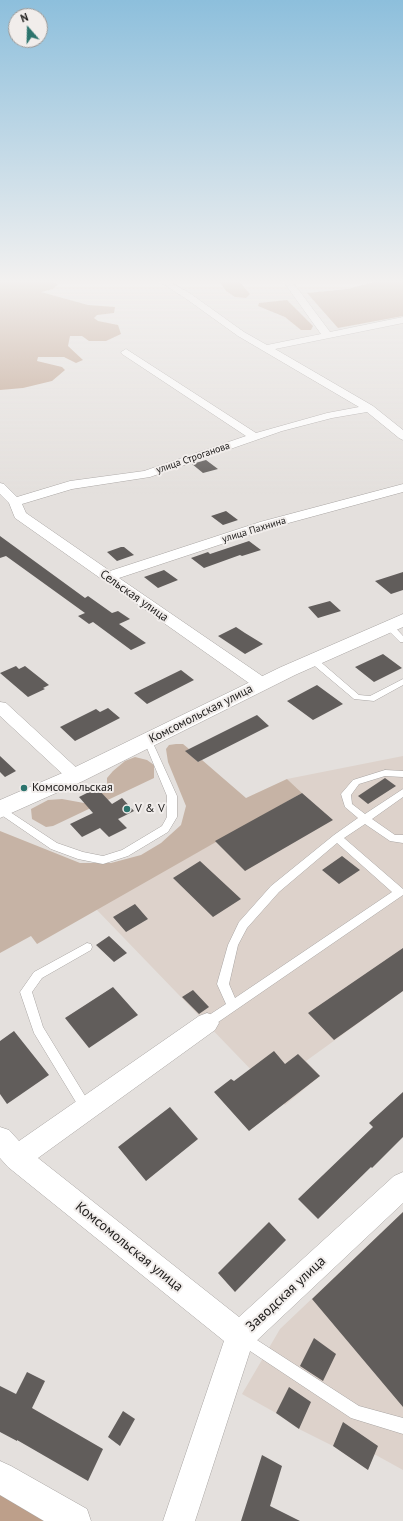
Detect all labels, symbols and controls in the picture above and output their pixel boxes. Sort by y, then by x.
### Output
north arrow [8,8,48,48]
text: N [18,10,30,25]
street label: улица Строганова [154,440,232,476]
street label: улица Пахнина [221,515,287,545]
street label: Сельская улица [97,567,171,625]
street label: Комсомольская улица [147,682,255,746]
place label: Комсомольская [32,781,113,795]
marker: Комсомольская [19,783,29,793]
place label: V & V [135,802,165,816]
marker: V & V [122,804,132,814]
street label: Комсомольская улица [72,1198,186,1296]
street label: Заводская улица [243,1253,329,1335]

